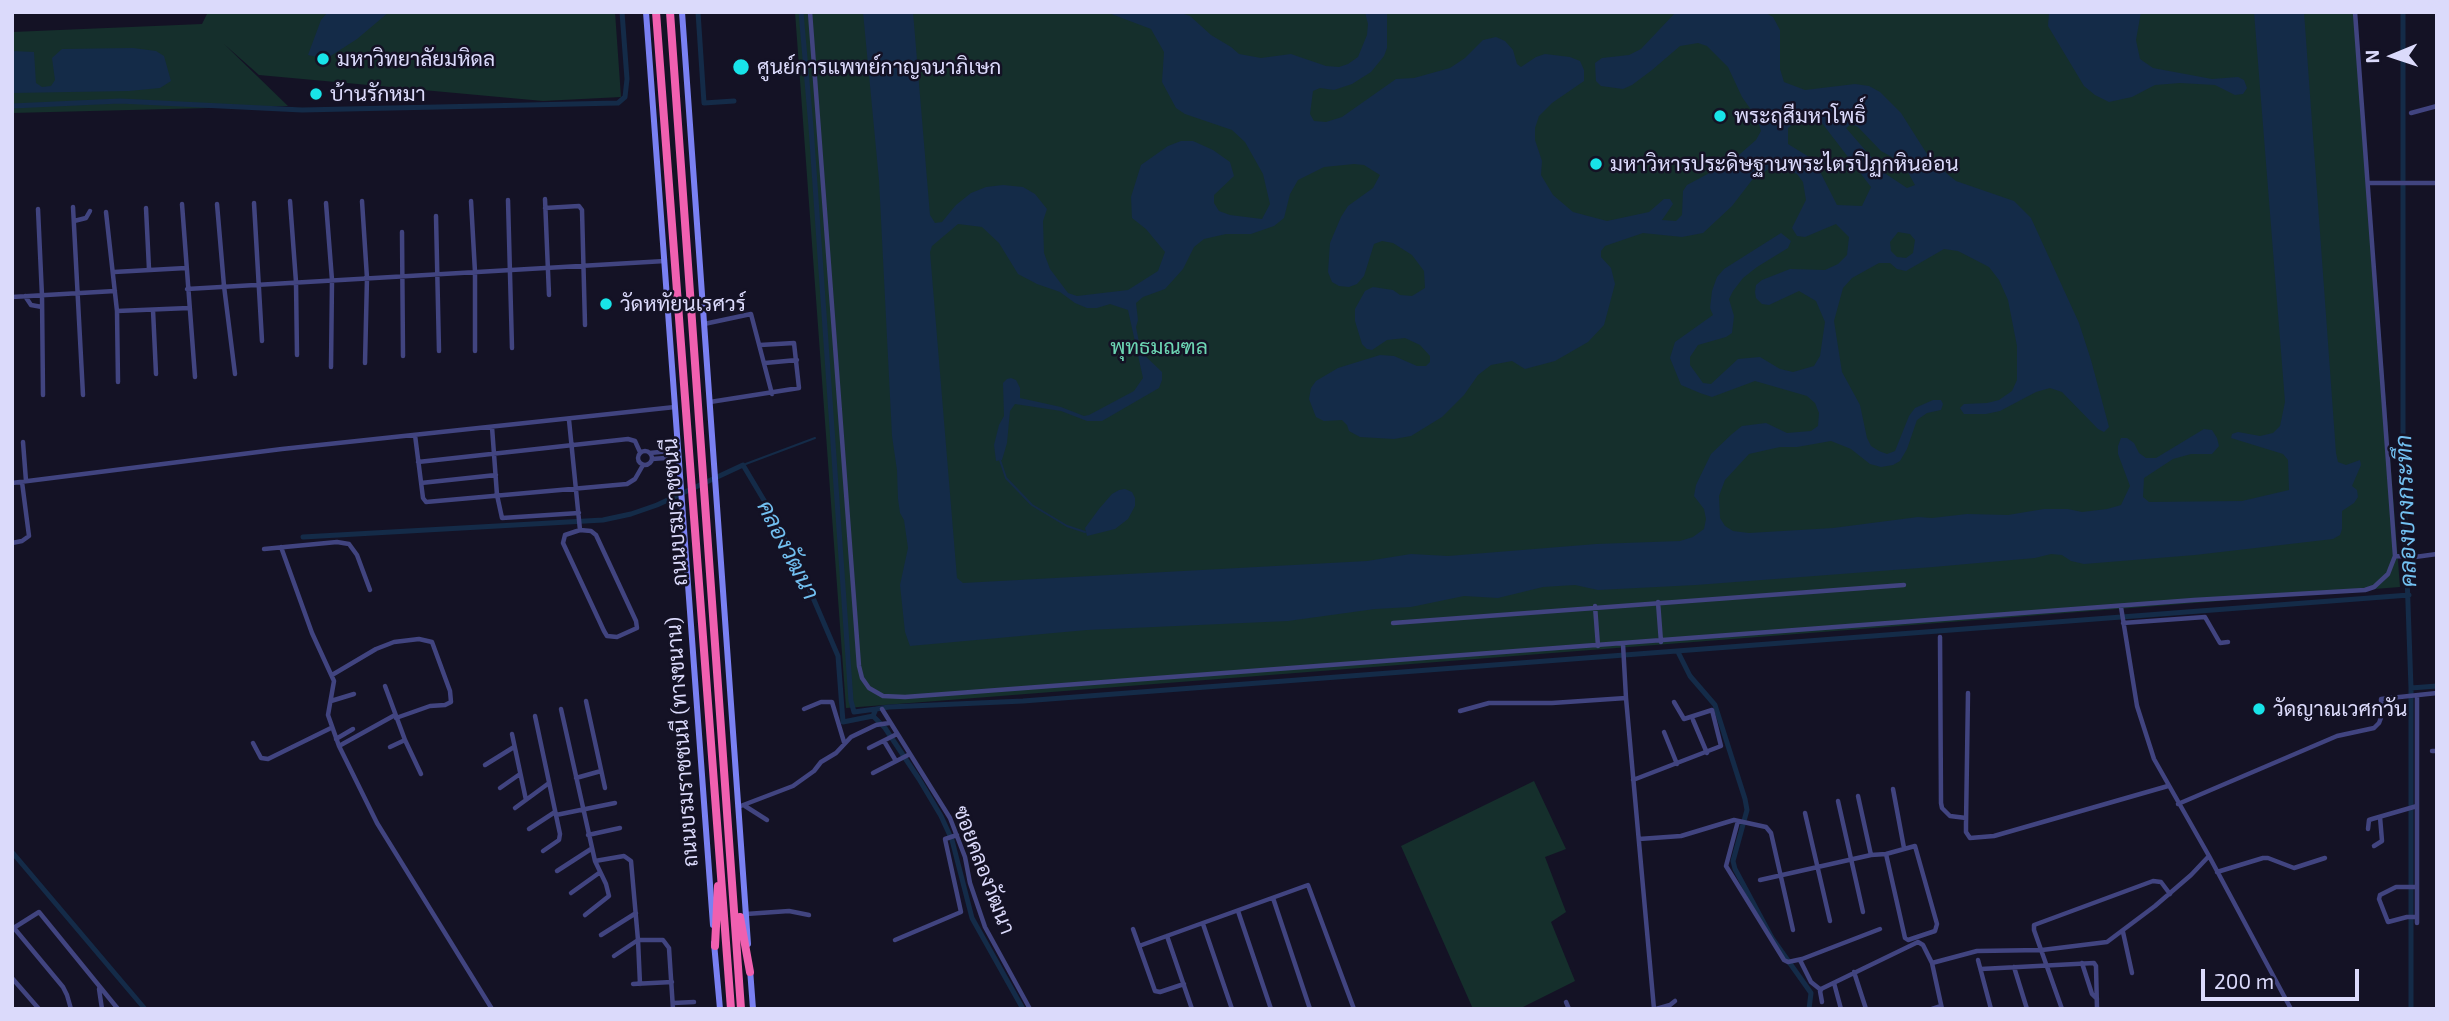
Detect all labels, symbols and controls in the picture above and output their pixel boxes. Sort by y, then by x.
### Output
north arrow [2358,21,2428,91]
place label: มหาวิทยาลัยมหิดล [337,46,495,72]
text: N [2360,49,2383,64]
marker: มหาวิทยาลัยมหิดล [315,51,331,67]
place label: ศูนย์การแพทย์กาญจนาภิเษก [757,54,1001,80]
marker: ศูนย์การแพทย์กาญจนาภิเษก [731,57,751,77]
place label: บ้านรักหมา [330,81,426,107]
marker: บ้านรักหมา [308,86,324,102]
place label: พระฤสีมหาโพธิ์ [1734,103,1866,129]
marker: พระฤสีมหาโพธิ์ [1712,108,1728,124]
place label: มหาวิหารประดิษฐานพระไตรปิฏกหินอ่อน [1610,151,1959,177]
marker: มหาวิหารประดิษฐานพระไตรปิฏกหินอ่อน [1588,156,1604,172]
place label: วัดหทัยนเรศวร์ [620,291,746,317]
marker: วัดหทัยนเรศวร์ [598,296,614,312]
park label: พุทธมณฑล [1110,334,1208,360]
water label: คลองบางกระทึก [2390,434,2422,588]
street label: ถนนบรมราชชนนี [657,437,693,587]
water label: คลองวัฒนา [751,496,825,604]
street label: ถนนบรมราชชนนี (ทางขนาน) [661,616,703,868]
place label: วัดญาณเวศกวัน [2273,696,2407,722]
marker: วัดญาณเวศกวัน [2251,701,2267,717]
street label: ซอยคลองวัฒนา [948,802,1020,938]
scale bar [2204,954,2362,998]
text: 200 m [2214,968,2274,993]

